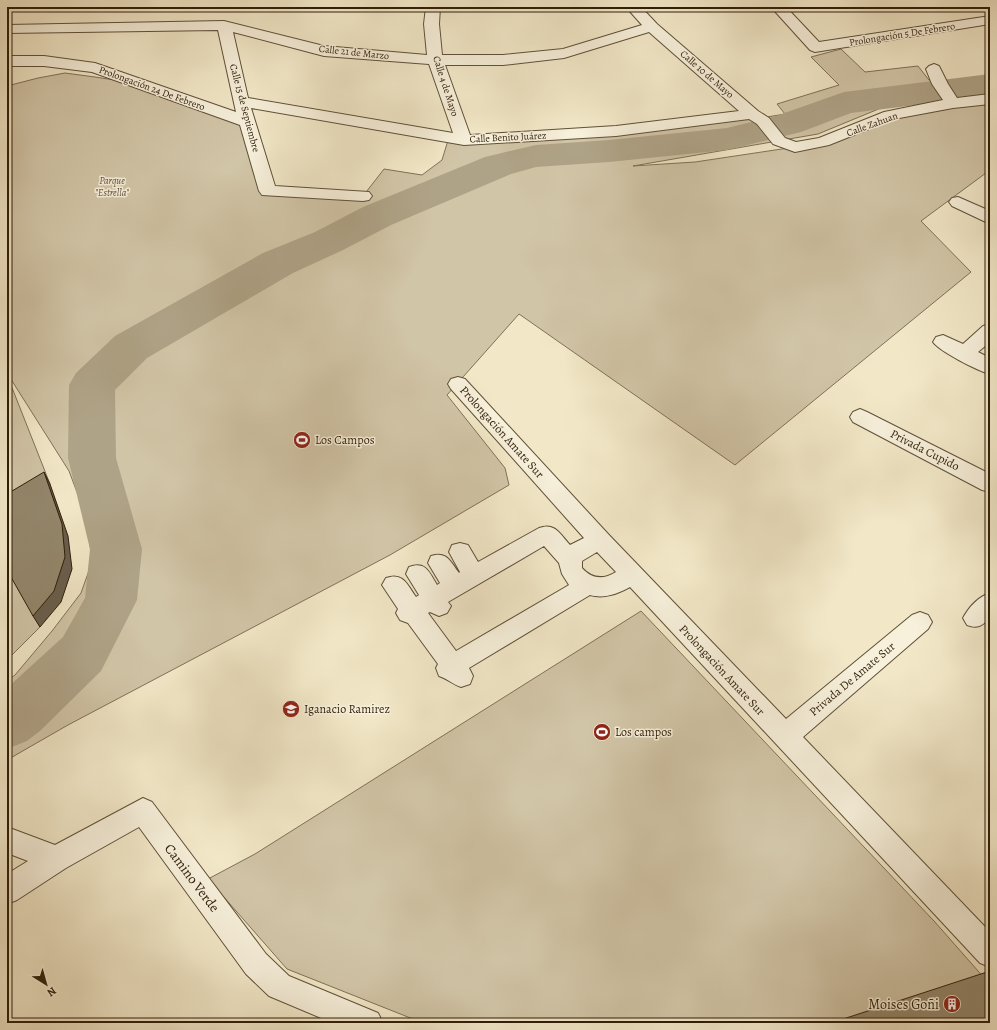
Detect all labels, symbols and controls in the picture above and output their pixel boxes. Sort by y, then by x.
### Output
street label: Prolongación 5 De Febrero [848,19,956,49]
street label: Calle 21 de Marzo [318,42,390,62]
street label: Calle 10 de Mayo [677,47,737,101]
street label: Calle 4 de Mayo [430,54,462,118]
street label: Calle 15 de Septiembre [226,62,263,154]
street label: Prolongación 24 De Febrero [97,63,207,113]
street label: Calle Zahuan [845,109,900,139]
street label: Calle Benito Juárez [469,128,547,146]
park label: Parque "Estrella" [95,174,130,199]
street label: Prolongación Amate Sur [456,383,548,482]
street label: Privada Cupido [888,426,962,474]
sports icon: Los Campos [292,430,312,450]
place label: Los Campos [315,432,375,448]
street label: Prolongación Amate Sur [676,621,769,719]
street label: Privada De Amate Sur [806,638,899,720]
school or university icon: Iganacio Ramirez [281,699,301,719]
place label: Iganacio Ramirez [304,701,390,717]
sports icon: Los campos [592,722,612,742]
place label: Los campos [615,724,672,740]
street label: Camino Verde [160,840,224,916]
north arrow [26,964,66,1004]
text: N [44,983,59,1000]
building icon: Moises Goñi [942,994,962,1014]
place label: Moises Goñi [868,995,939,1014]

